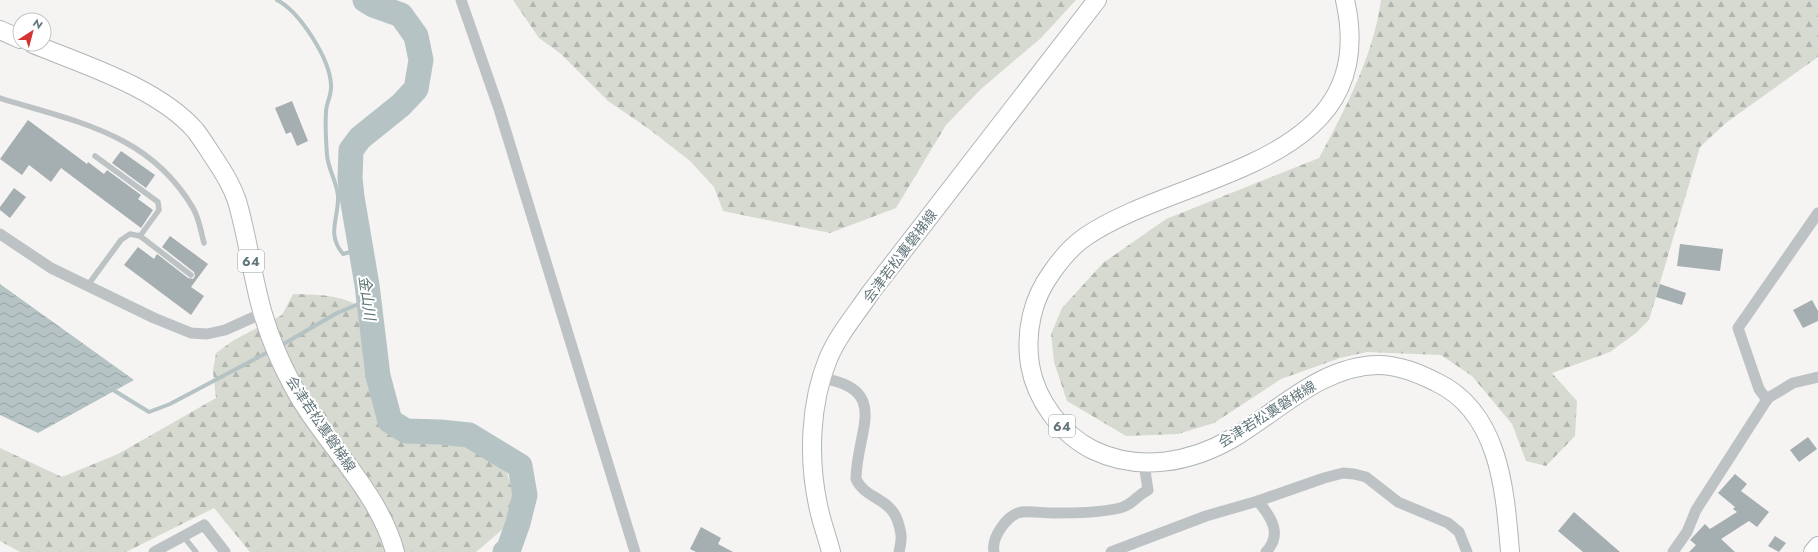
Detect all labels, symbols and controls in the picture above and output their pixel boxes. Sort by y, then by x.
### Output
north arrow [12,12,52,52]
text: N [30,15,46,33]
street label: 会津若松裏磐梯線 [858,205,942,307]
road number: 64 [238,250,264,272]
water label: 金山川 [353,274,381,324]
street label: 会津若松裏磐梯線 [281,372,361,476]
street label: 会津若松裏磐梯線 [1214,376,1320,452]
road number: 64 [1049,415,1075,437]

